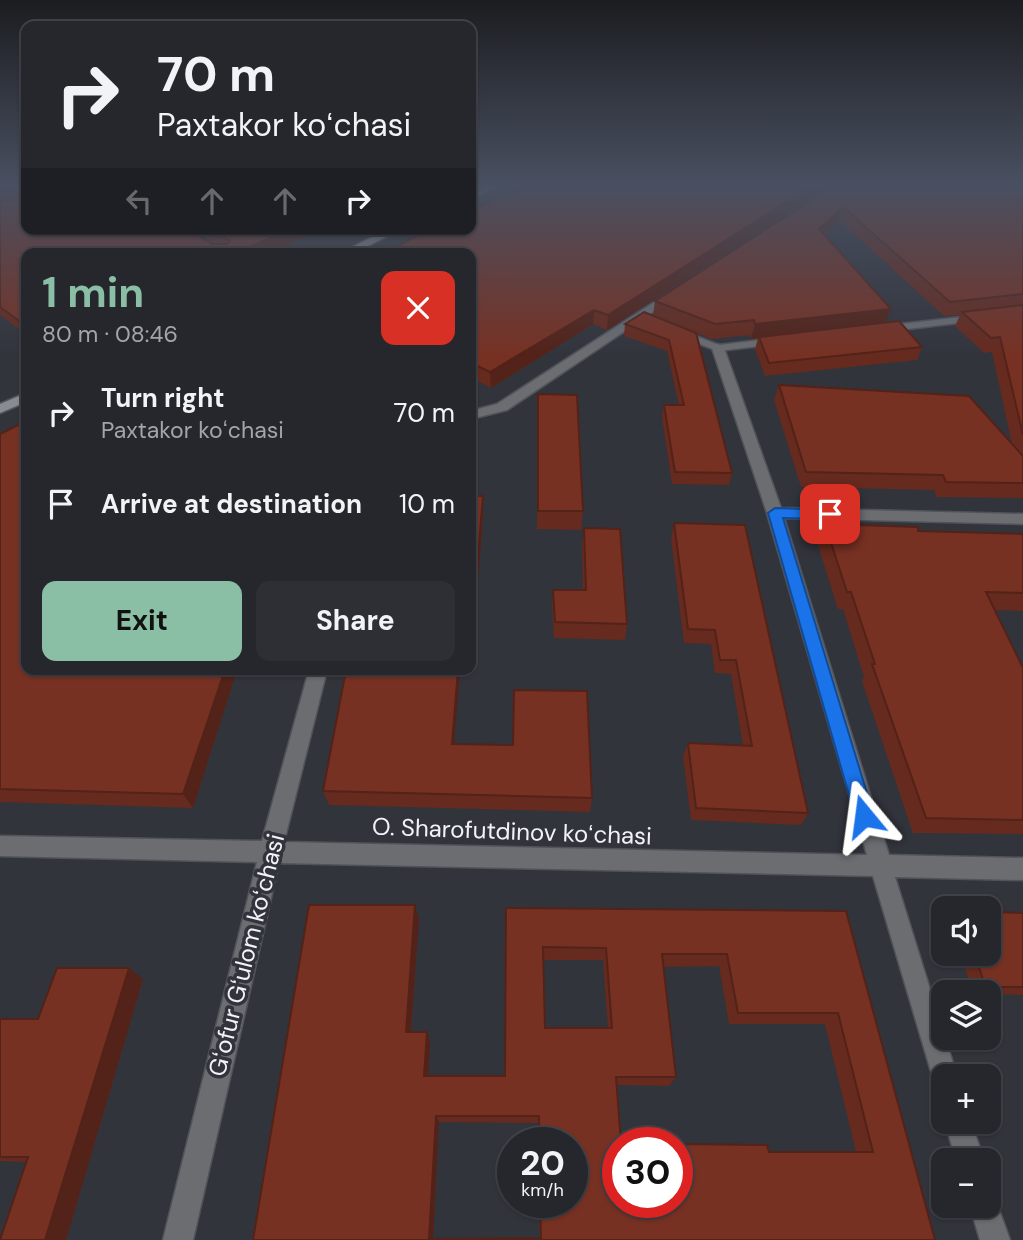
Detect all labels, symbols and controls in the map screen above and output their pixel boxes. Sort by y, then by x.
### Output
text: 70 m [157,42,275,106]
icon: right [42,49,133,140]
text: Paxtakor koʻchasi [157,104,411,146]
icon: left [120,182,158,220]
icon: ahead [193,182,231,220]
icon: ahead [266,182,304,220]
icon: right [339,182,377,220]
text: 1 min [42,265,144,320]
button: close [381,271,455,345]
text: 80 m · 08:46 [42,319,178,349]
text: Turn right [101,381,225,415]
icon: right [42,394,80,432]
text: 70 m [394,396,455,430]
text: Paxtakor koʻchasi [101,415,284,445]
pin [800,484,860,544]
icon: arrive [42,485,80,523]
text: Arrive at destination [101,487,362,521]
text: 10 m [399,487,455,521]
icon: arrive [811,495,849,533]
button: Exit [42,581,242,661]
button: Share [256,581,455,661]
position arrow [827,779,901,853]
street label: O. Sharofutdinov koʻchasi [372,811,652,851]
street label: Gʻofur Gʻulom koʻchasi [201,831,291,1079]
map controls [931,896,1001,1218]
button: sound [931,896,1001,966]
button: layers [931,980,1001,1050]
button: + [931,1064,1001,1134]
speed limit sign: 30 [602,1127,693,1218]
text: 20 [520,1140,565,1186]
button: − [931,1148,1001,1218]
text: km/h [521,1178,564,1202]

